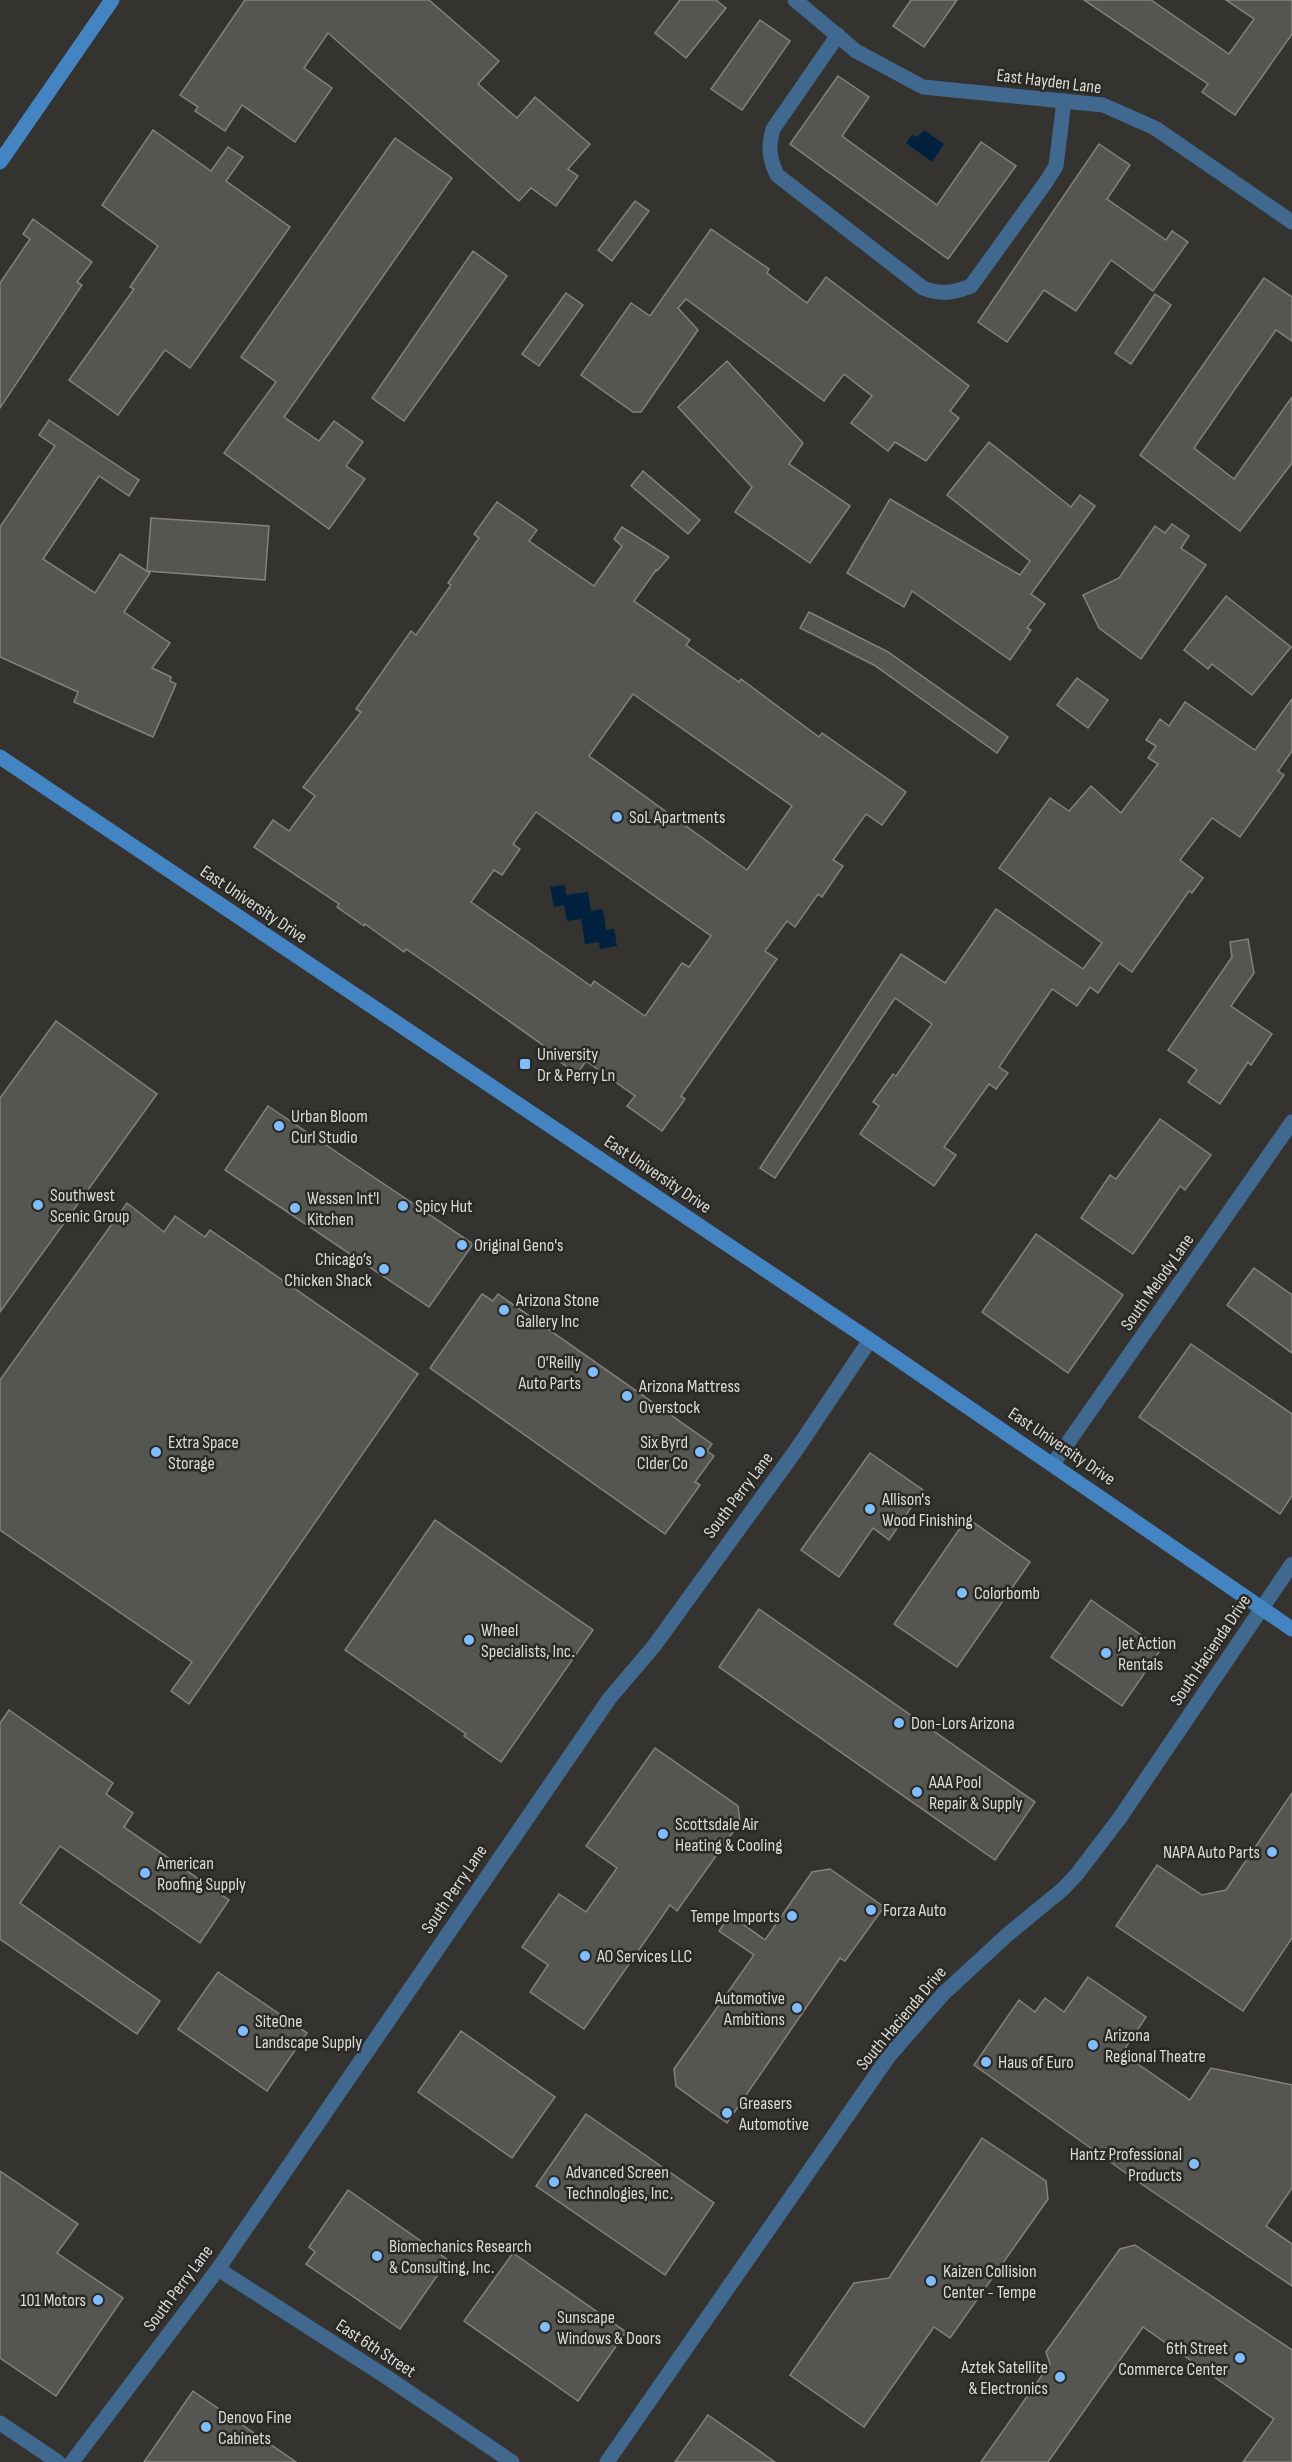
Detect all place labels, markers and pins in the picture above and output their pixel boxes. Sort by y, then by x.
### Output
place label: SoL Apartments [629,807,725,828]
marker: SoL Apartments [610,810,624,824]
place label: University Dr & Perry Ln [537,1044,615,1086]
marker: University Dr & Perry Ln [518,1057,532,1071]
place label: Urban Bloom Curl Studio [291,1106,368,1148]
marker: Urban Bloom Curl Studio [272,1119,286,1133]
place label: Southwest Scenic Group [50,1185,130,1227]
place label: Wessen Int'l Kitchen [307,1188,379,1230]
place label: Spicy Hut [415,1196,473,1217]
marker: Southwest Scenic Group [31,1198,45,1212]
marker: Spicy Hut [396,1199,410,1213]
marker: Wessen Int'l Kitchen [288,1201,302,1215]
place label: Original Geno's [474,1235,563,1256]
marker: Original Geno's [455,1238,469,1252]
place label: Chicago’s Chicken Shack [284,1249,372,1291]
marker: Chicago’s Chicken Shack [377,1262,391,1276]
place label: Arizona Stone Gallery Inc [515,1290,599,1332]
marker: Arizona Stone Gallery Inc [497,1303,511,1317]
place label: O'Reilly Auto Parts [518,1352,581,1394]
marker: O'Reilly Auto Parts [586,1365,600,1379]
place label: Arizona Mattress Overstock [638,1376,740,1418]
marker: Arizona Mattress Overstock [620,1389,634,1403]
place label: Extra Space Storage [168,1432,239,1474]
place label: Six Byrd CIder Co [637,1432,688,1474]
marker: Extra Space Storage [149,1445,163,1459]
marker: Six Byrd CIder Co [693,1445,707,1459]
place label: Allison's Wood Finishing [881,1489,973,1531]
marker: Allison's Wood Finishing [863,1502,877,1516]
place label: Colorbomb [974,1583,1040,1604]
marker: Colorbomb [955,1586,969,1600]
place label: Wheel Specialists, Inc. [481,1620,575,1662]
marker: Wheel Specialists, Inc. [462,1633,476,1647]
place label: Jet Action Rentals [1117,1633,1176,1675]
marker: Jet Action Rentals [1099,1646,1113,1660]
place label: Don-Lors Arizona [911,1713,1015,1734]
marker: Don-Lors Arizona [892,1716,906,1730]
place label: AAA Pool Repair & Supply [928,1772,1023,1814]
marker: AAA Pool Repair & Supply [910,1785,924,1799]
place label: Scottsdale Air Heating & Cooling [675,1814,782,1856]
marker: Scottsdale Air Heating & Cooling [656,1827,670,1841]
place label: NAPA Auto Parts [1163,1842,1260,1863]
marker: NAPA Auto Parts [1265,1845,1279,1859]
place label: American Roofing Supply [156,1853,246,1895]
marker: American Roofing Supply [138,1866,152,1880]
place label: Forza Auto [883,1900,947,1921]
marker: Forza Auto [864,1903,878,1917]
place label: Tempe Imports [690,1906,780,1927]
marker: Tempe Imports [785,1909,799,1923]
place label: AO Services LLC [596,1946,692,1967]
marker: AO Services LLC [578,1949,592,1963]
place label: Automotive Ambitions [714,1988,785,2030]
marker: Automotive Ambitions [790,2001,804,2015]
place label: SiteOne Landscape Supply [255,2011,362,2053]
marker: SiteOne Landscape Supply [236,2024,250,2038]
place label: Arizona Regional Theatre [1104,2025,1206,2067]
marker: Arizona Regional Theatre [1086,2038,1100,2052]
place label: Haus of Euro [998,2052,1074,2073]
marker: Haus of Euro [979,2055,993,2069]
place label: Greasers Automotive [738,2093,809,2135]
marker: Greasers Automotive [720,2106,734,2120]
place label: Hantz Professional Products [1070,2144,1182,2186]
marker: Hantz Professional Products [1187,2157,1201,2171]
place label: Advanced Screen Technologies, Inc. [565,2162,673,2204]
marker: Advanced Screen Technologies, Inc. [547,2175,561,2189]
place label: Biomechanics Research & Consulting, Inc. [389,2236,532,2278]
marker: Biomechanics Research & Consulting, Inc. [370,2249,384,2263]
place label: Kaizen Collision Center - Tempe [943,2261,1037,2303]
marker: Kaizen Collision Center - Tempe [924,2274,938,2288]
place label: 101 Motors [20,2290,86,2311]
marker: 101 Motors [91,2293,105,2307]
place label: Sunscape Windows & Doors [557,2307,661,2349]
marker: Sunscape Windows & Doors [538,2320,552,2334]
place label: 6th Street Commerce Center [1118,2338,1229,2380]
marker: 6th Street Commerce Center [1233,2351,1247,2365]
place label: Aztek Satellite & Electronics [960,2357,1048,2399]
marker: Aztek Satellite & Electronics [1053,2370,1067,2384]
place label: Denovo Fine Cabinets [218,2407,292,2449]
marker: Denovo Fine Cabinets [199,2420,213,2434]

